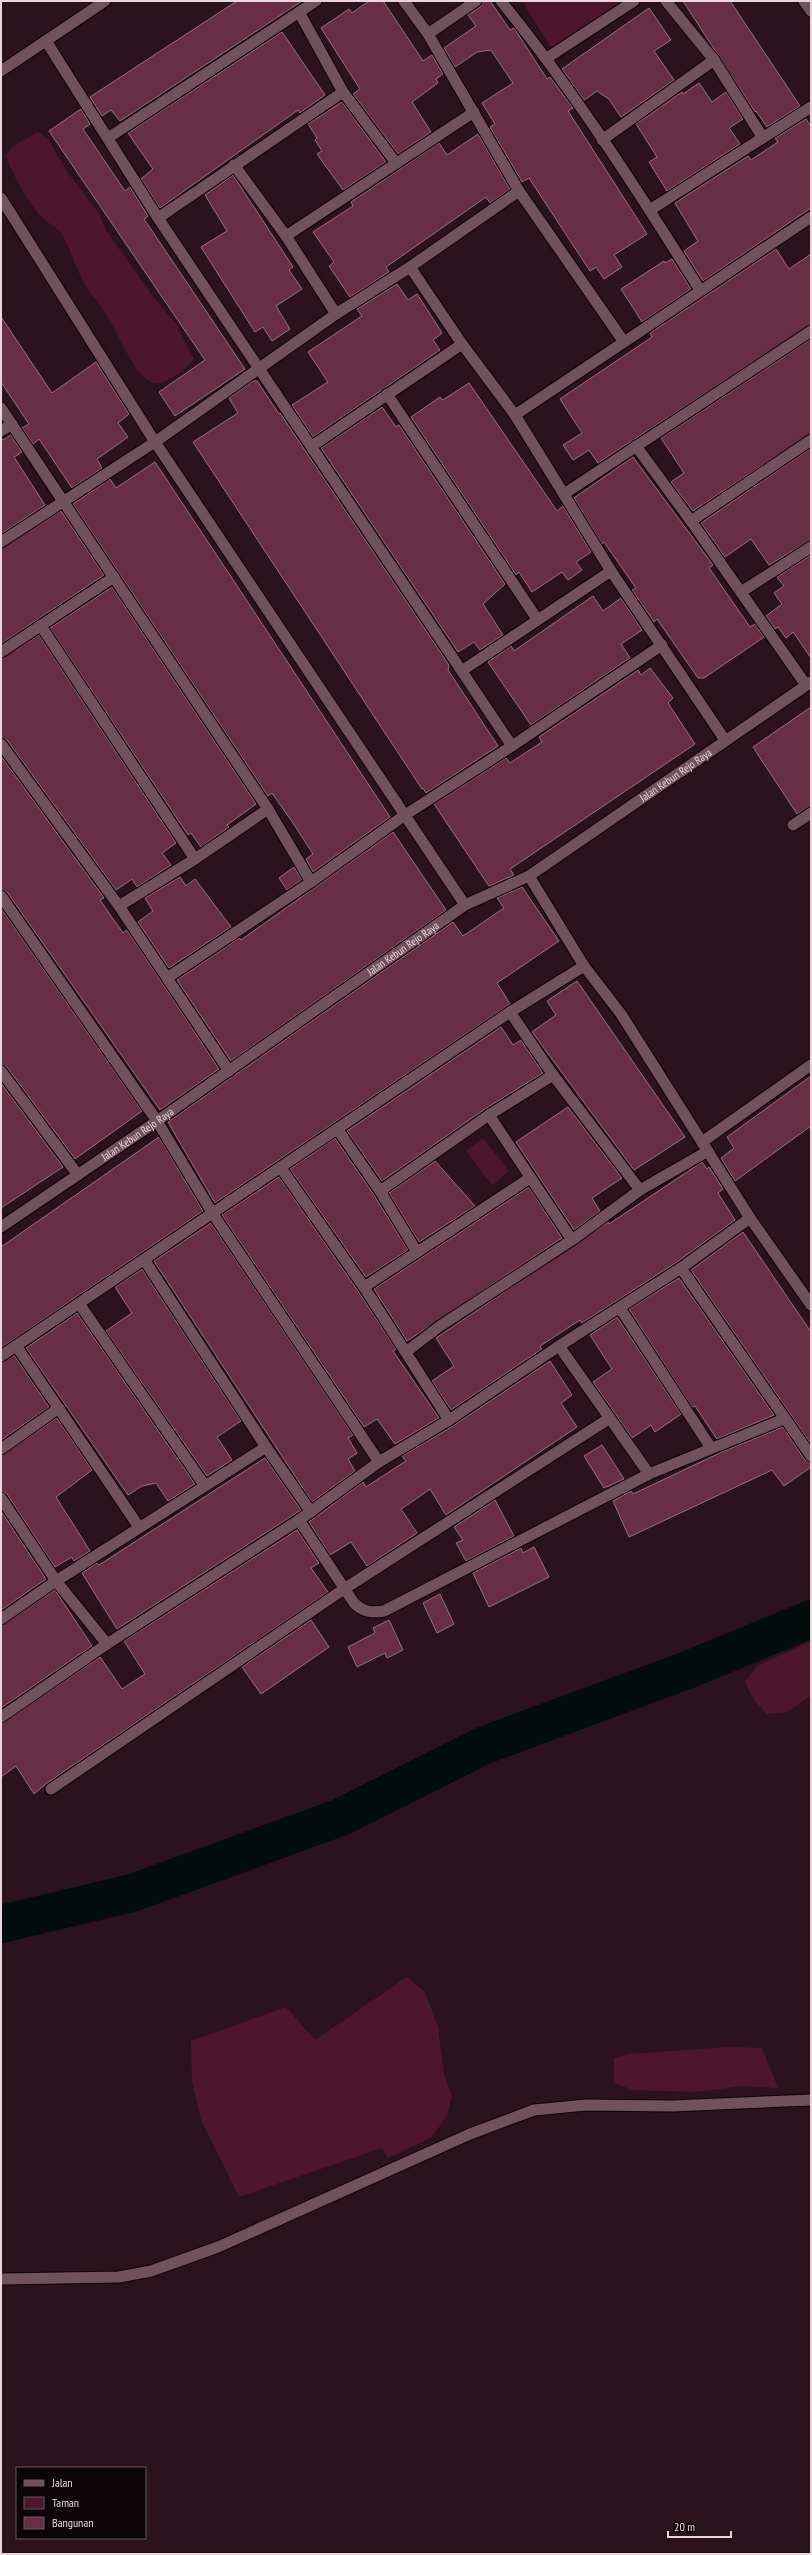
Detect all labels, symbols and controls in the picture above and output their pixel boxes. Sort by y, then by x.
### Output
street label: Jalan Kebun Rejo Raya [636,745,714,805]
street label: Jalan Kebun Rejo Raya [363,918,442,979]
street label: Jalan Kebun Rejo Raya [98,1105,176,1164]
legend [16,2467,146,2539]
text: Jalan [51,2475,73,2490]
text: Taman [52,2495,79,2510]
scale bar [668,2513,731,2539]
text: Bangunan [52,2515,93,2530]
text: 20 m [674,2519,695,2534]

